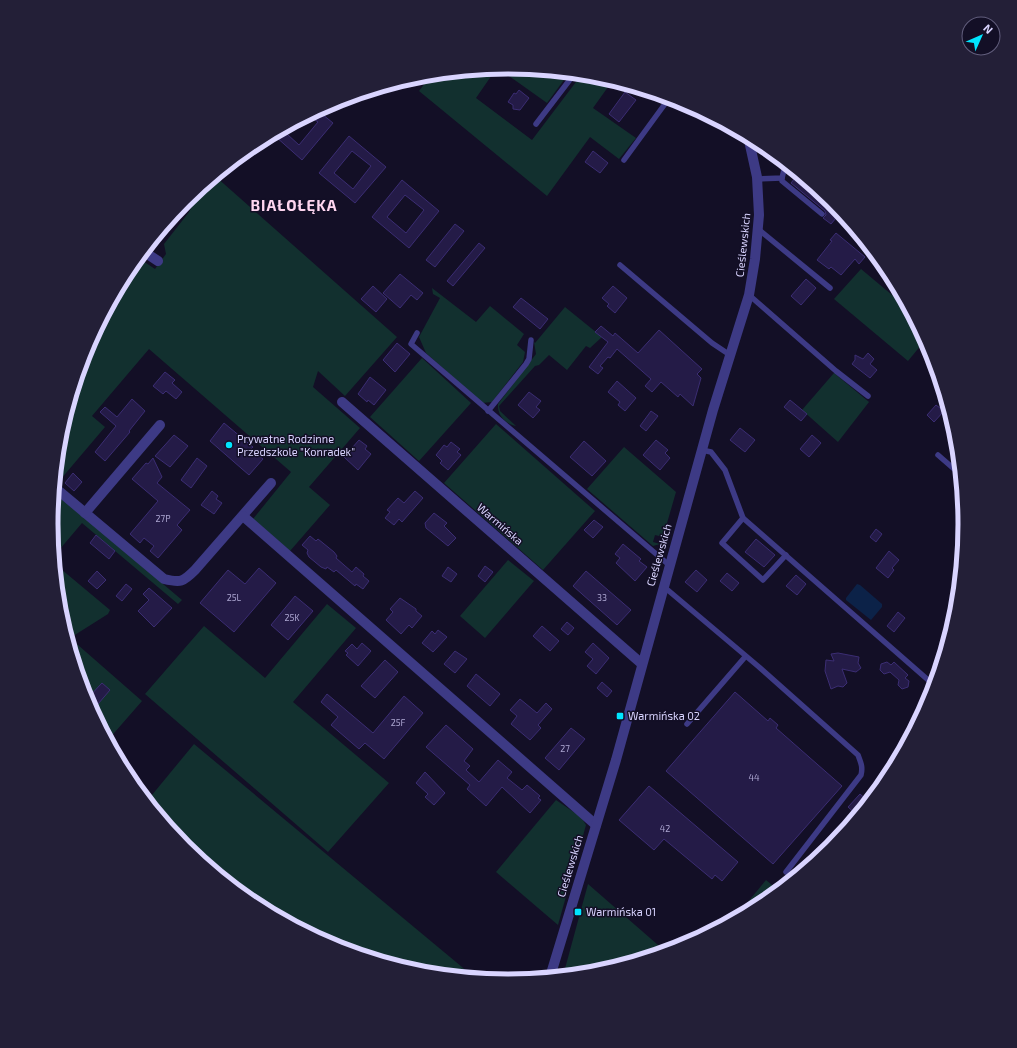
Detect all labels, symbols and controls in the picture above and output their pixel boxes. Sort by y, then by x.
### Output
north arrow [961,16,1001,56]
text: N [981,21,996,36]
district label: BIAŁOŁĘKA [250,196,338,214]
street label: Cieślewskich [733,212,752,278]
place label: Prywatne Rodzinne Przedszkole "Konradek" [237,432,355,458]
marker: Prywatne Rodzinne Przedszkole "Konradek" [224,440,234,450]
street label: Warmińska [475,500,526,547]
house number: 27P [156,513,170,524]
street label: Cieślewskich [643,522,674,588]
house number: 25L [227,592,242,603]
house number: 33 [597,592,607,603]
house number: 25K [284,612,300,623]
place label: Warmińska 02 [628,709,700,722]
marker: Warmińska 02 [615,711,625,721]
house number: 25F [391,717,406,728]
house number: 27 [560,743,570,754]
house number: 44 [748,772,760,783]
house number: 42 [660,823,670,834]
street label: Cieślewskich [554,833,585,899]
place label: Warmińska 01 [586,905,656,918]
marker: Warmińska 01 [573,907,583,917]

